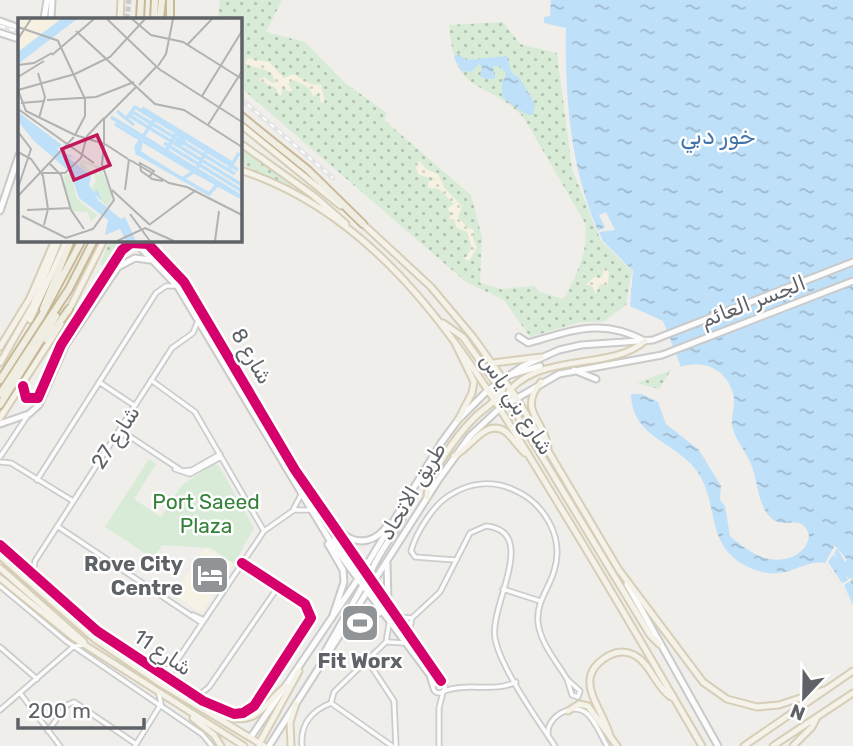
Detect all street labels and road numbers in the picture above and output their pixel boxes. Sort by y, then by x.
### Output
street label: الجسر العائم [697,270,810,334]
street label: شارع 8 [224,324,278,389]
street label: شارع بني ياس [472,349,559,462]
street label: شارع 27 [85,401,146,474]
street label: طريق الاتحاد [373,438,451,544]
street label: شارع 11 [128,623,197,682]

